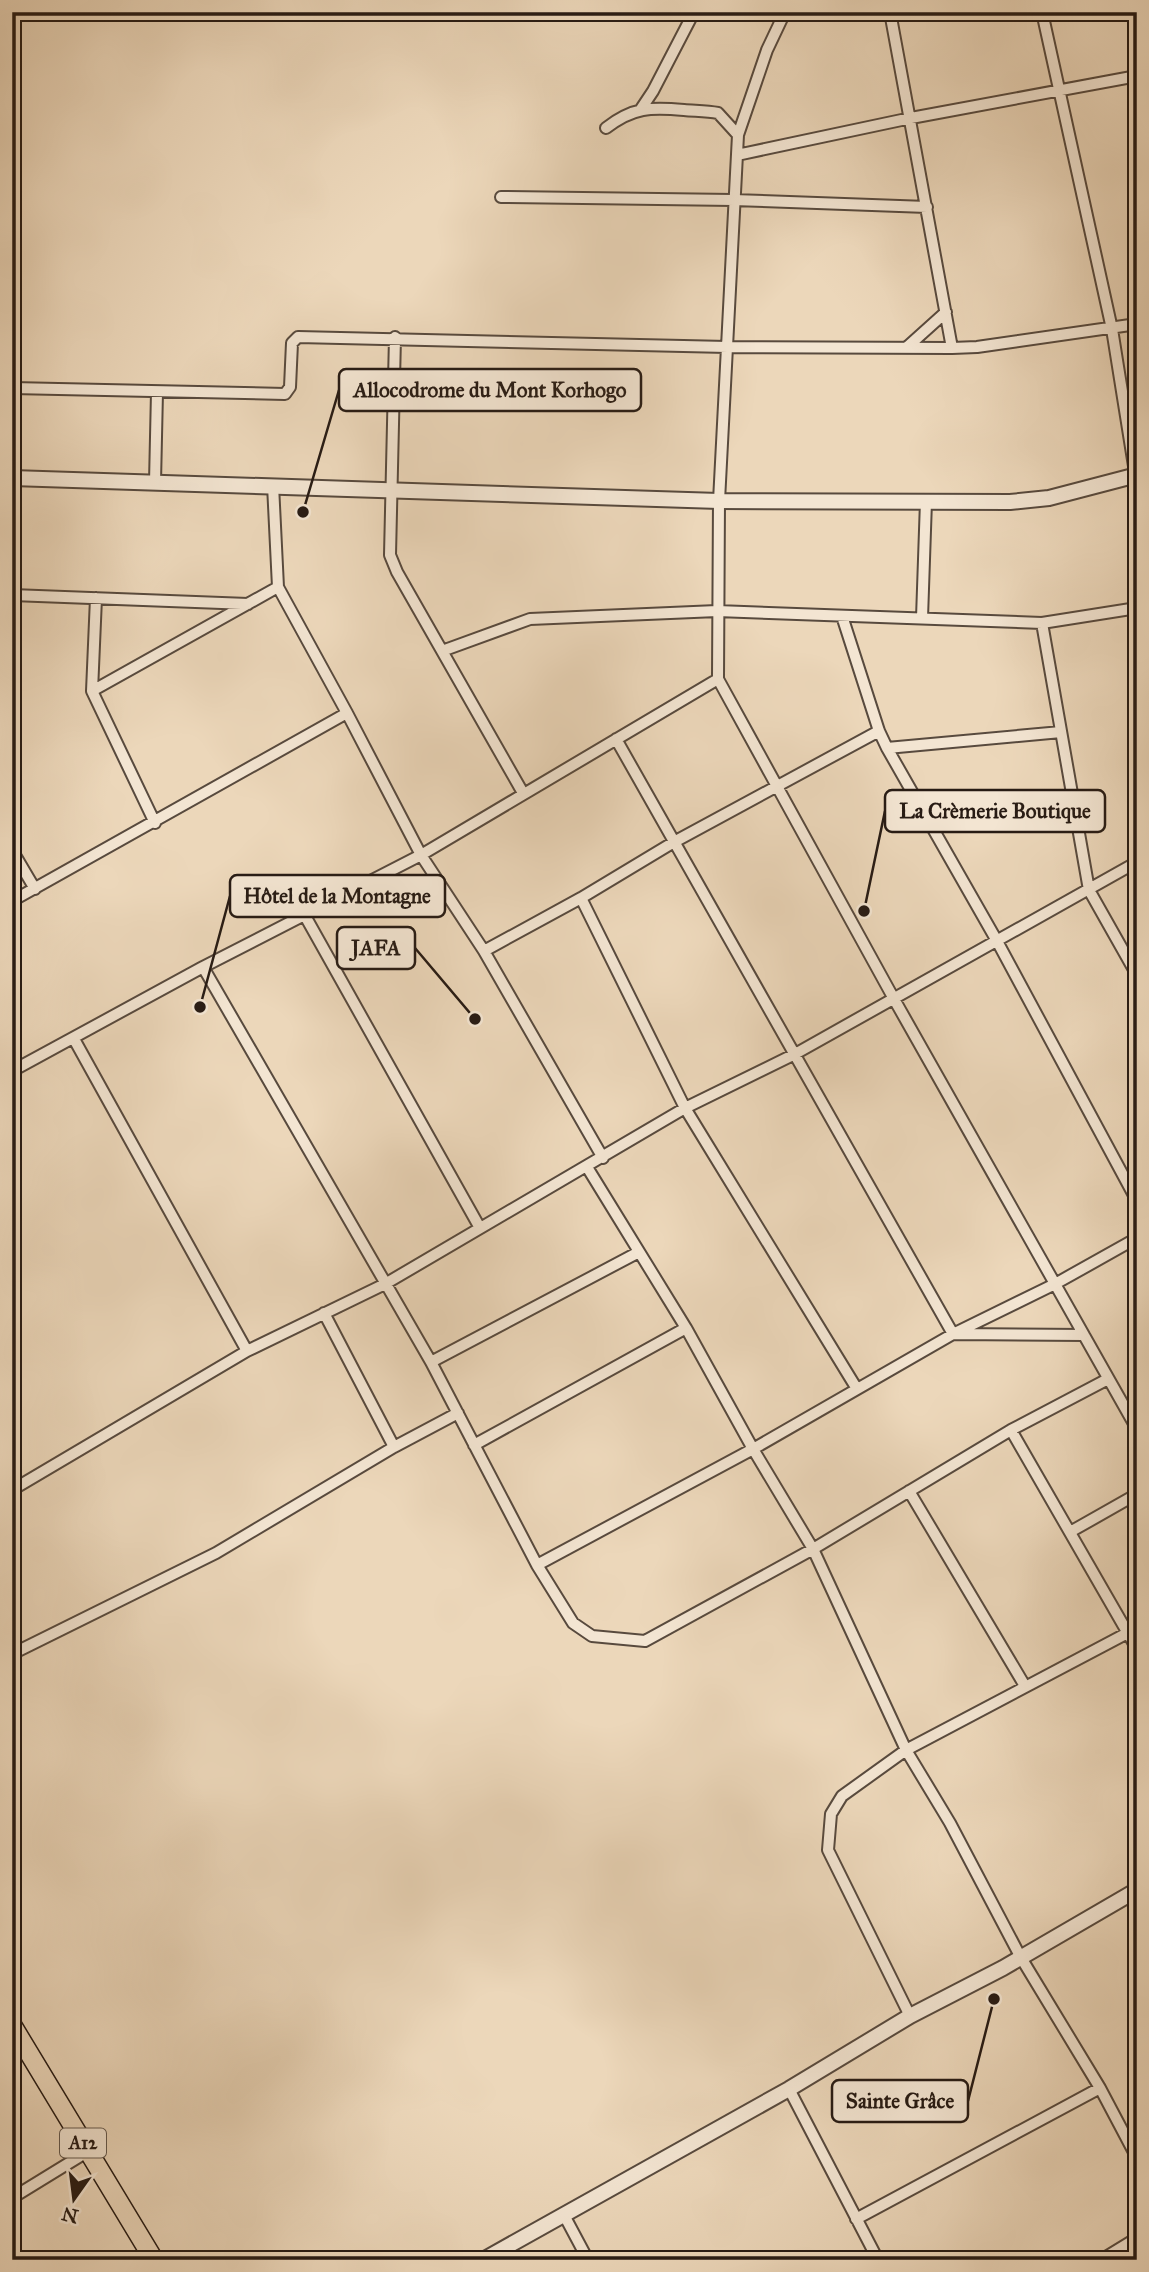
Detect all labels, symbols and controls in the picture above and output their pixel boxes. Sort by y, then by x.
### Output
callout: Allocodrome du Mont Korhogo [339,369,641,411]
text: Allocodrome du Mont Korhogo [351,377,627,403]
callout: La Crèmerie Boutique [885,790,1105,832]
text: La Crèmerie Boutique [899,798,1091,824]
callout: Hôtel de la Montagne [230,875,445,917]
text: Hôtel de la Montagne [243,883,431,909]
callout: JAFA [337,927,415,969]
text: JAFA [348,935,402,962]
callout: Sainte Grâce [832,2080,968,2122]
text: Sainte Grâce [846,2088,954,2114]
road number: A12 [60,2129,106,2158]
north arrow [38,2164,108,2234]
text: N [59,2202,81,2228]

